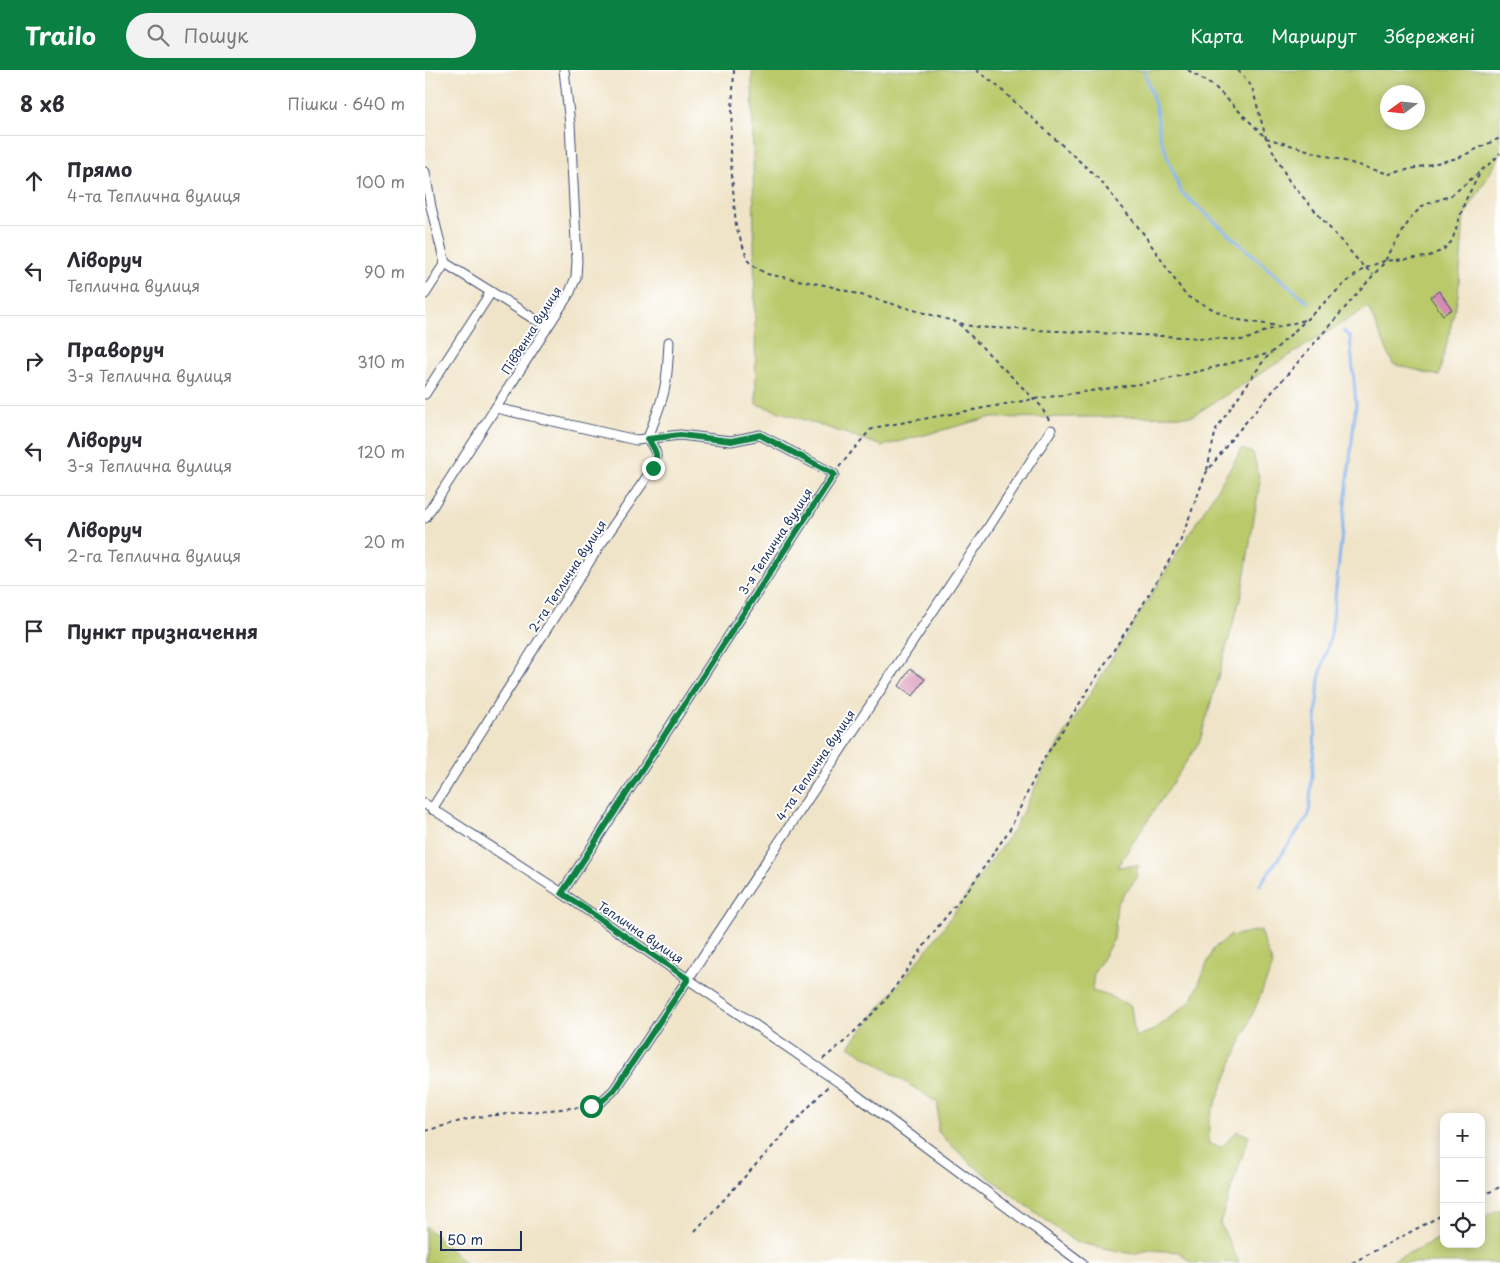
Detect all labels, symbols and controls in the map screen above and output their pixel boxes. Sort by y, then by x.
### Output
search box [126,13,476,58]
text: Trailo [25,17,96,53]
icon: search [144,21,172,49]
text: Пошук [184,21,248,49]
text: Карта [1190,22,1243,49]
text: Маршрут [1271,22,1356,49]
text: Збережені [1384,22,1475,49]
north arrow [1380,85,1425,130]
text: 8 хв [20,87,64,119]
text: Пішки · 640 m [288,91,405,115]
text: Прямо [67,155,132,183]
icon: ahead [20,167,48,195]
text: 100 m [356,169,405,193]
text: 4-та Теплична вулиця [67,183,241,207]
text: Ліворуч [67,245,143,273]
icon: left [20,257,48,285]
text: 90 m [364,259,405,283]
text: Теплична вулиця [67,273,200,297]
street label: Південна вулиця [497,282,565,378]
text: Праворуч [67,335,164,363]
icon: right [20,347,48,375]
text: 310 m [357,349,405,373]
text: 3-я Теплична вулиця [67,363,232,387]
text: Ліворуч [67,425,143,453]
icon: left [20,437,48,465]
text: 120 m [358,439,405,463]
text: 3-я Теплична вулиця [67,453,232,477]
route end [642,457,665,480]
street label: 3-я Теплична вулиця [734,484,816,598]
text: Ліворуч [67,515,143,543]
street label: 2-га Теплична вулиця [524,516,610,636]
icon: left [20,527,48,555]
text: 20 m [364,529,405,553]
text: 2-га Теплична вулиця [67,543,241,567]
icon: arrive [20,617,48,645]
text: Пункт призначення [67,617,258,645]
street label: 4-та Теплична вулиця [771,706,859,824]
street label: Теплична вулиця [595,897,687,967]
route start [580,1095,603,1118]
map controls [1440,1113,1485,1248]
button: + [1440,1113,1485,1158]
button: − [1440,1158,1485,1203]
button: locate [1440,1203,1485,1248]
scale bar [440,1228,523,1251]
text: 50 m [447,1229,483,1250]

